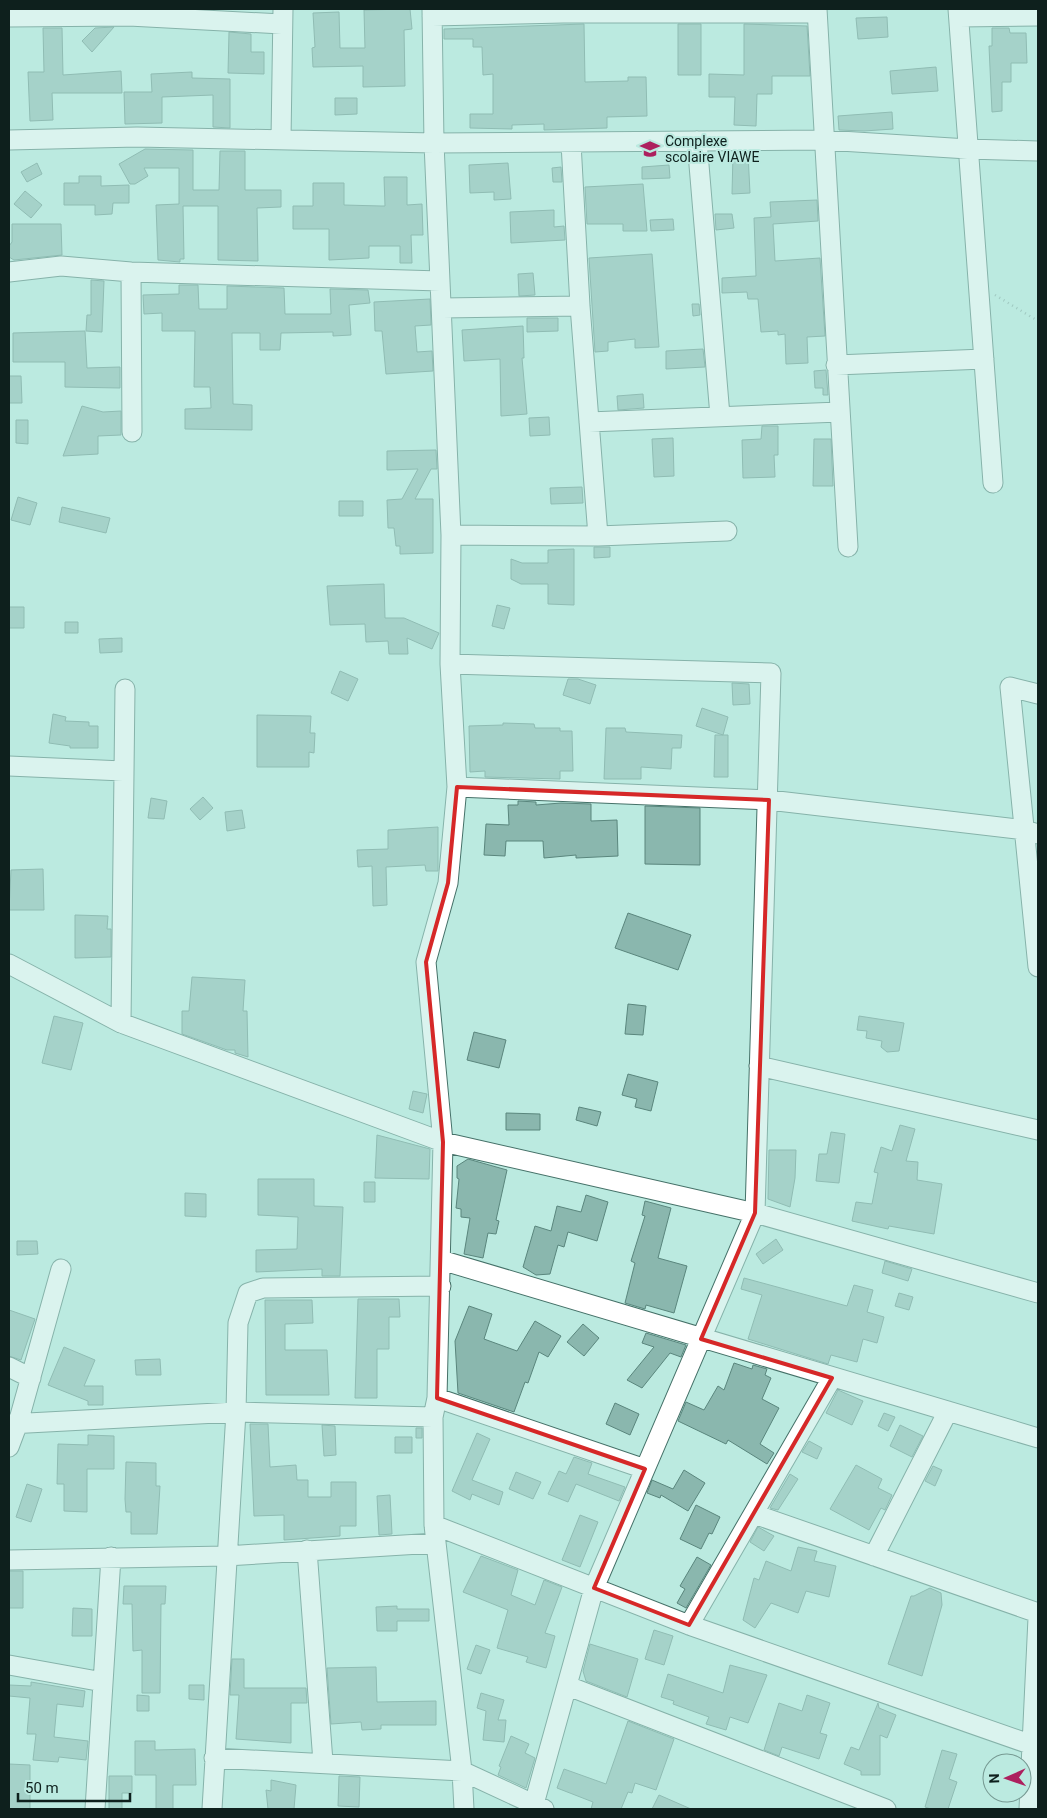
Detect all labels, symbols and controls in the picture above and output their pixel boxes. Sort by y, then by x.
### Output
place label: Complexe scolaire VIAWE [665,133,759,165]
school or university icon: Complexe scolaire VIAWE [639,138,661,160]
north arrow [982,1753,1032,1803]
scale bar [18,1770,130,1802]
text: N [986,1773,1002,1784]
text: 50 m [25,1779,59,1797]

